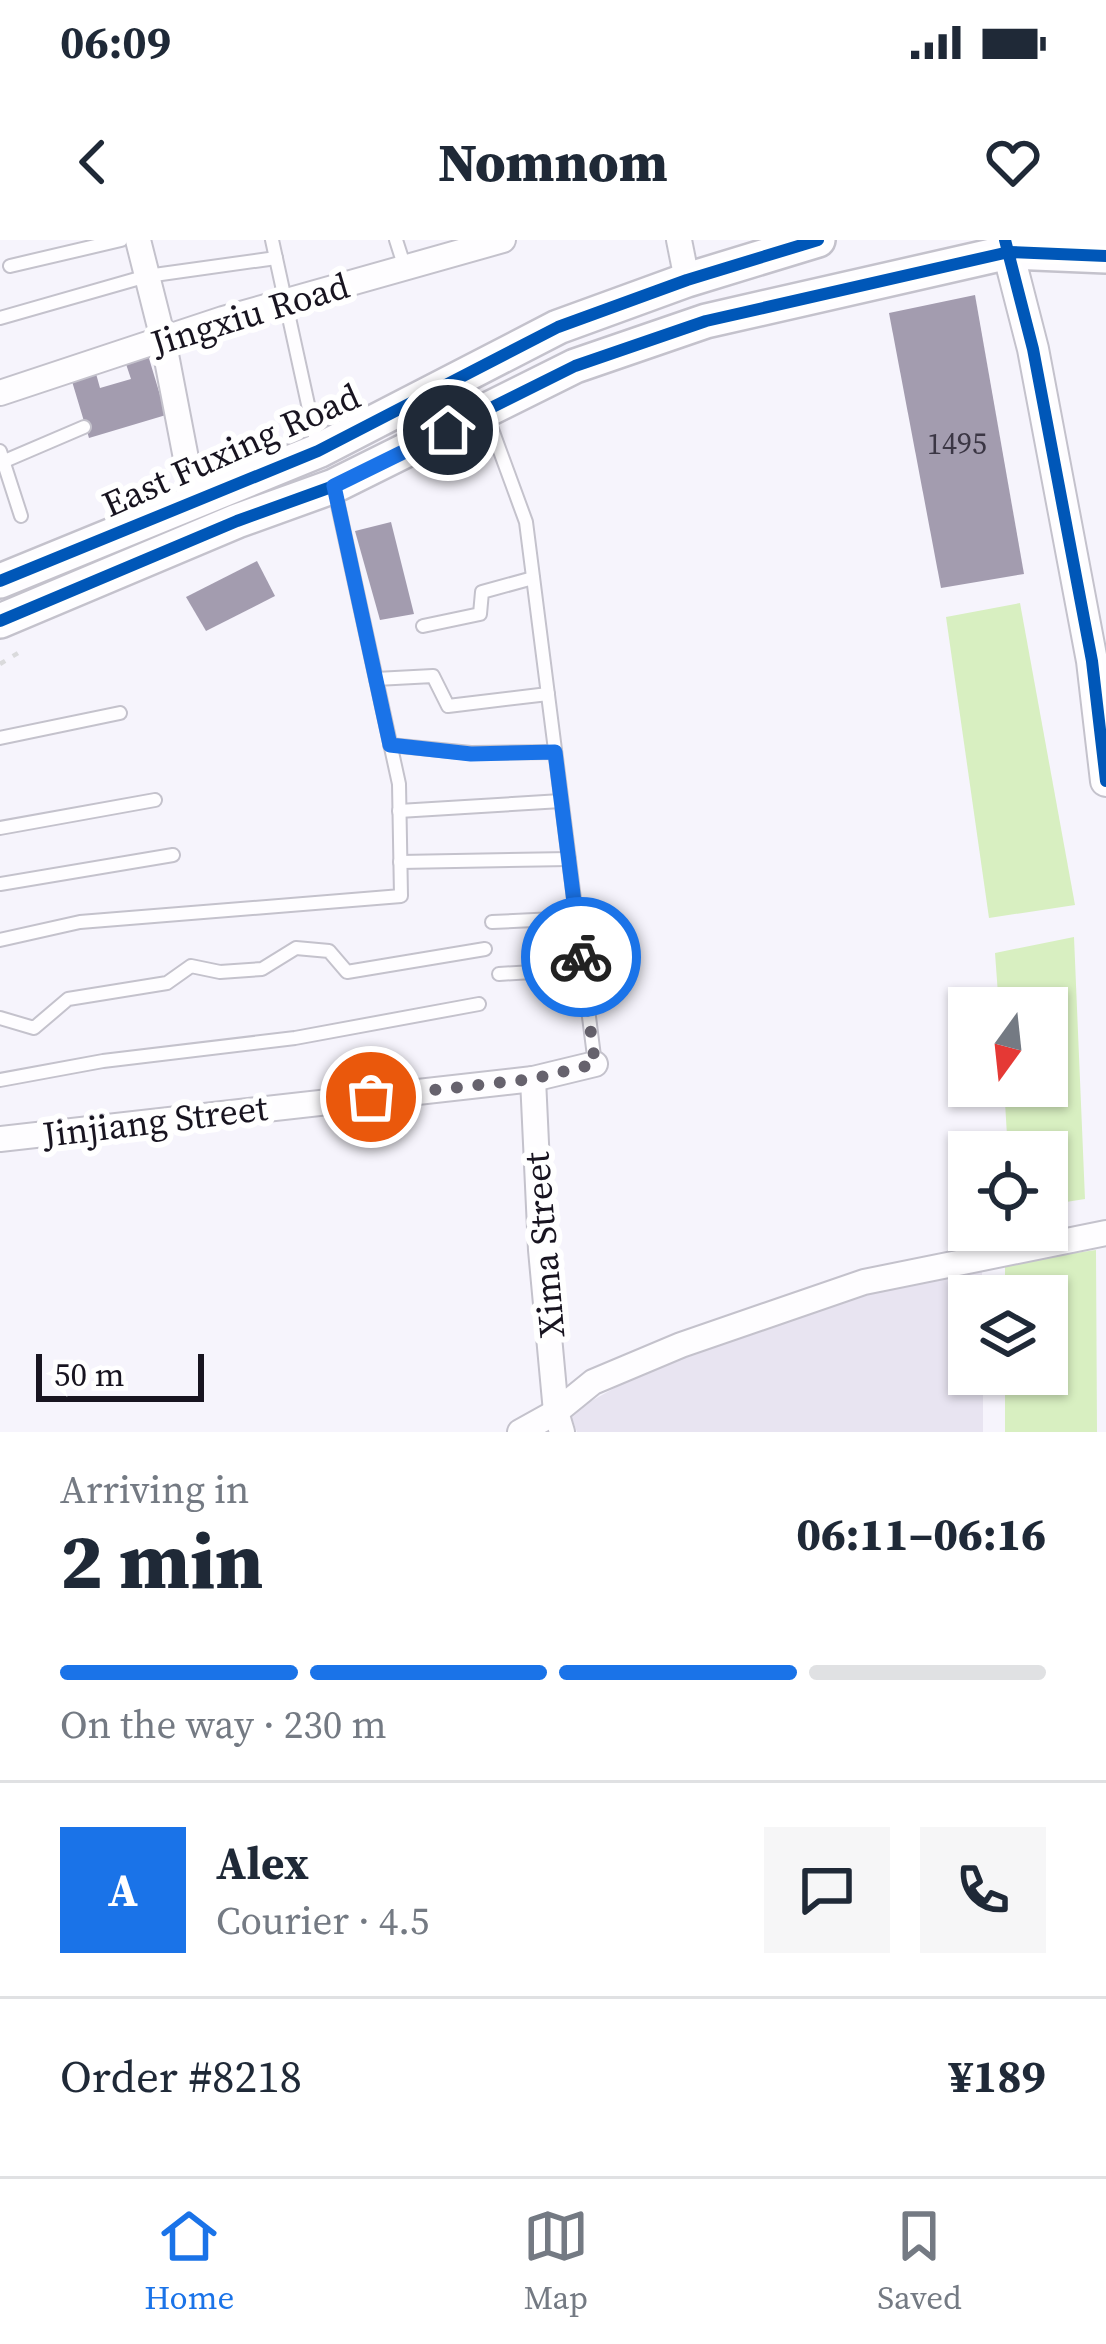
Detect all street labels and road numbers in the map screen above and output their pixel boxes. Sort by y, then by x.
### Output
street label: Jingxiu Road [144,261,355,368]
street label: East Fuxing Road [95,371,367,529]
street label: Jinjiang Street [39,1083,271,1159]
street label: Xima Street [511,1150,577,1340]

